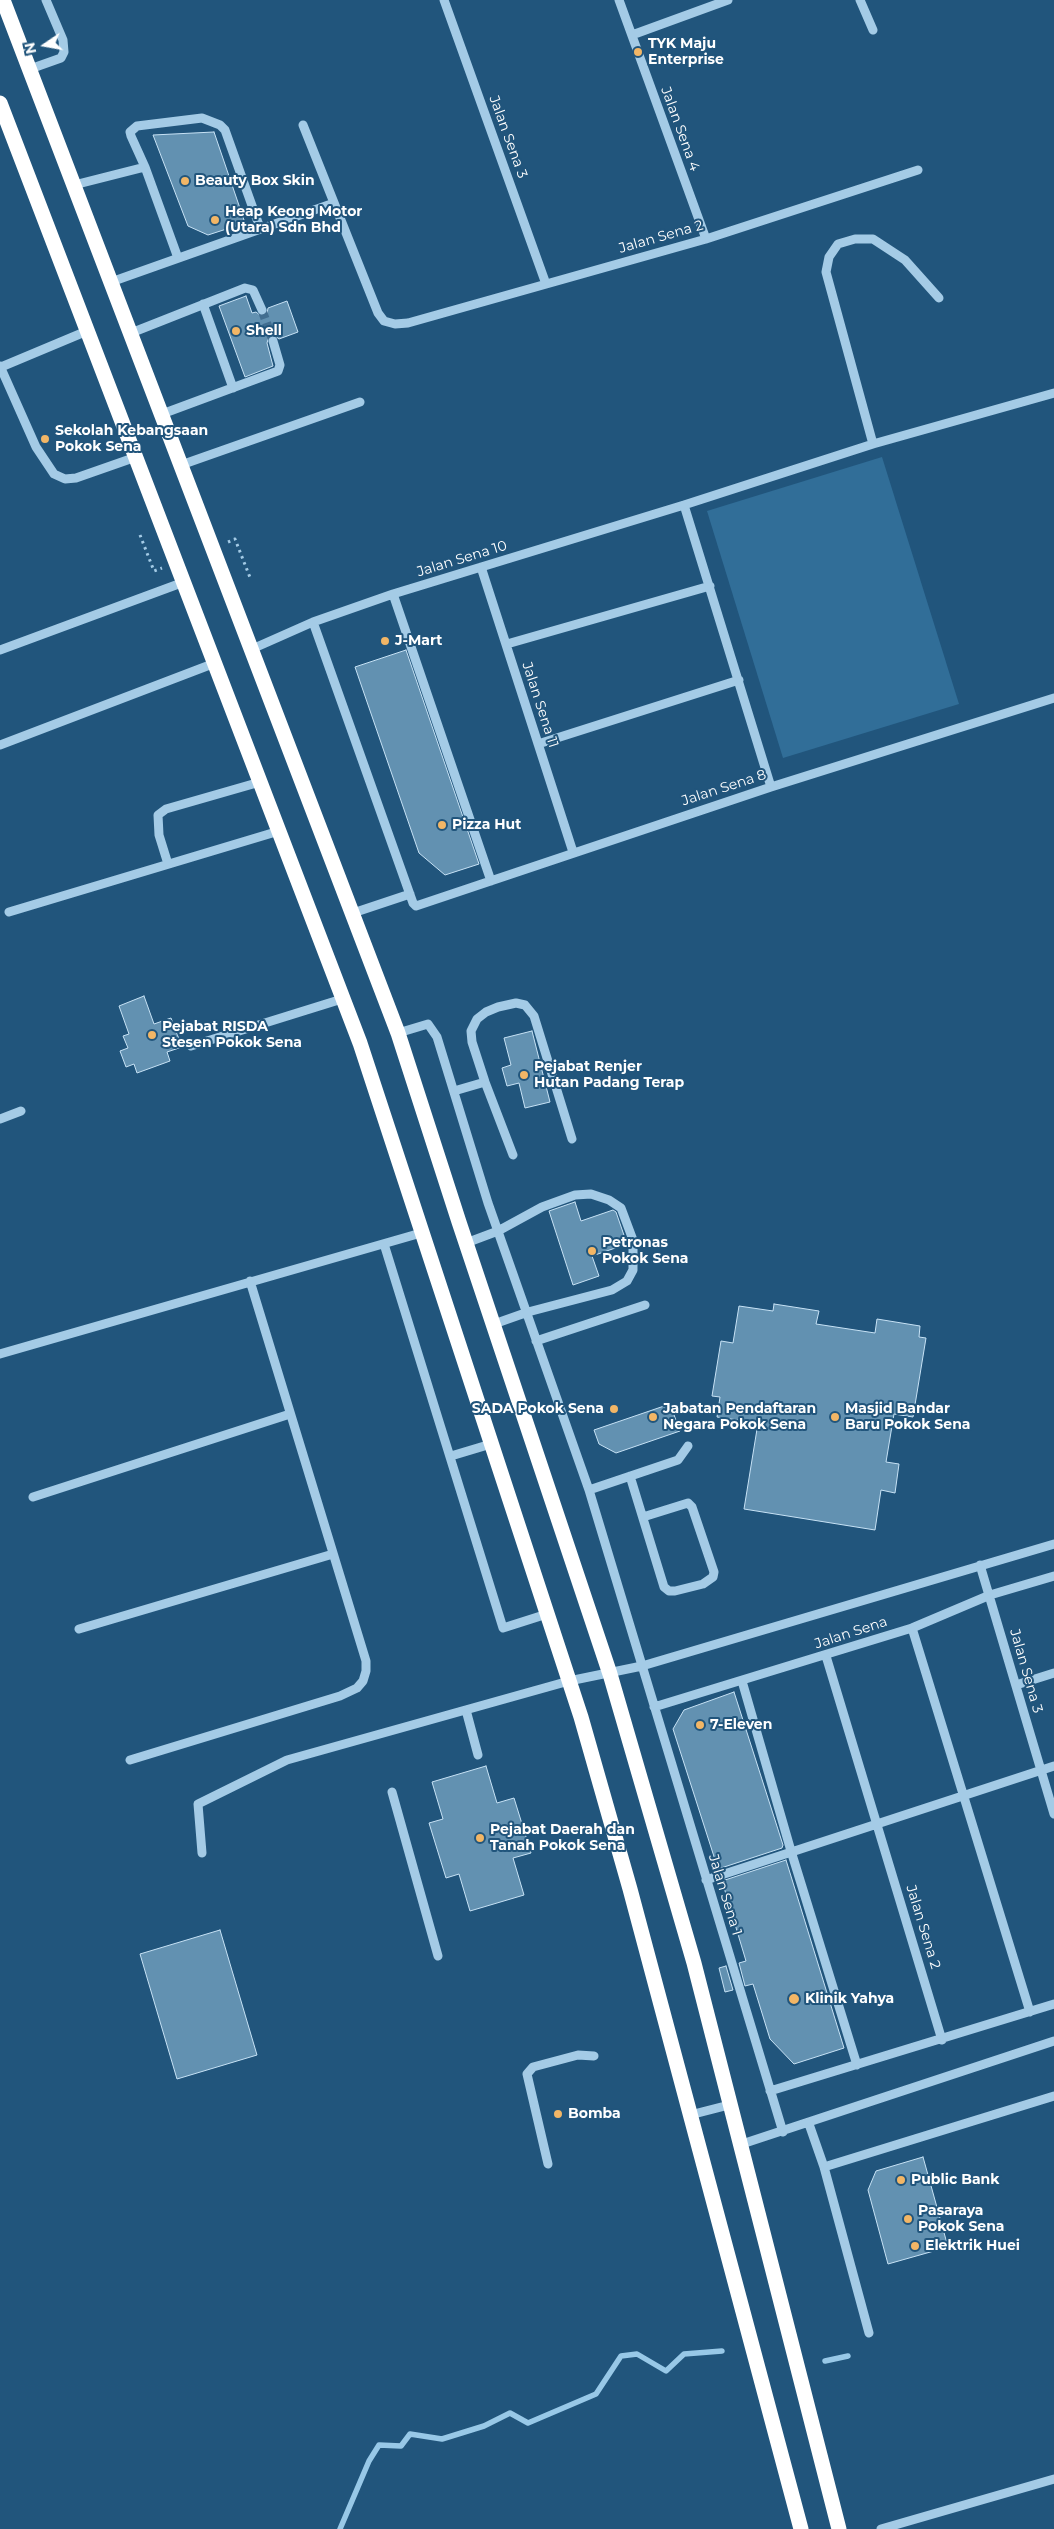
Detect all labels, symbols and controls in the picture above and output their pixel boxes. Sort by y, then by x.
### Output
north arrow [20,20,70,70]
place label: TYK Maju Enterprise [648,36,724,68]
text: N [20,41,40,56]
marker: TYK Maju Enterprise [632,46,644,58]
street label: Jalan Sena 4 [657,85,703,173]
street label: Jalan Sena 3 [485,93,531,181]
place label: Beauty Box Skin [195,173,315,189]
marker: Beauty Box Skin [179,175,191,187]
place label: Heap Keong Motor (Utara) Sdn Bhd [225,204,362,236]
marker: Heap Keong Motor (Utara) Sdn Bhd [209,214,221,226]
street label: Jalan Sena 2 [617,217,705,257]
place label: Shell [246,323,282,339]
marker: Shell [230,325,242,337]
place label: Sekolah Kebangsaan Pokok Sena [55,423,208,456]
marker: Sekolah Kebangsaan Pokok Sena [39,433,51,445]
street label: Jalan Sena 10 [415,537,509,581]
place label: J-Mart [395,633,442,649]
marker: J-Mart [379,635,391,647]
street label: Jalan Sena 11 [518,660,562,750]
street label: Jalan Sena 8 [680,766,768,810]
place label: Pizza Hut [452,817,521,833]
marker: Pizza Hut [436,819,448,831]
place label: Pejabat RISDA Stesen Pokok Sena [162,1019,302,1052]
marker: Pejabat RISDA Stesen Pokok Sena [146,1029,158,1041]
place label: Pejabat Renjer Hutan Padang Terap [534,1059,684,1092]
marker: Pejabat Renjer Hutan Padang Terap [518,1069,530,1081]
place label: Petronas Pokok Sena [602,1235,688,1268]
marker: Petronas Pokok Sena [586,1245,598,1257]
place label: SADA Pokok Sena [472,1401,604,1417]
place label: Jabatan Pendaftaran Negara Pokok Sena [663,1401,816,1434]
place label: Masjid Bandar Baru Pokok Sena [845,1401,970,1434]
marker: SADA Pokok Sena [608,1403,620,1415]
marker: Jabatan Pendaftaran Negara Pokok Sena [647,1411,659,1423]
marker: Masjid Bandar Baru Pokok Sena [829,1411,841,1423]
street label: Jalan Sena [813,1613,889,1653]
street label: Jalan Sena 3 [1006,1627,1046,1715]
place label: 7-Eleven [710,1717,772,1733]
marker: 7-Eleven [694,1719,706,1731]
place label: Pejabat Daerah dan Tanah Pokok Sena [490,1822,635,1854]
marker: Pejabat Daerah dan Tanah Pokok Sena [474,1832,486,1844]
street label: Jalan Sena 1 [705,1852,745,1938]
street label: Jalan Sena 2 [902,1883,944,1971]
place label: Klinik Yahya [805,1991,894,2007]
marker: Klinik Yahya [787,1992,801,2006]
place label: Bomba [568,2106,621,2122]
marker: Bomba [552,2108,564,2120]
place label: Public Bank [911,2172,999,2188]
marker: Public Bank [895,2174,907,2186]
place label: Pasaraya Pokok Sena [918,2203,1004,2236]
marker: Pasaraya Pokok Sena [902,2213,914,2225]
place label: Elektrik Huei [925,2238,1020,2254]
marker: Elektrik Huei [909,2240,921,2252]

